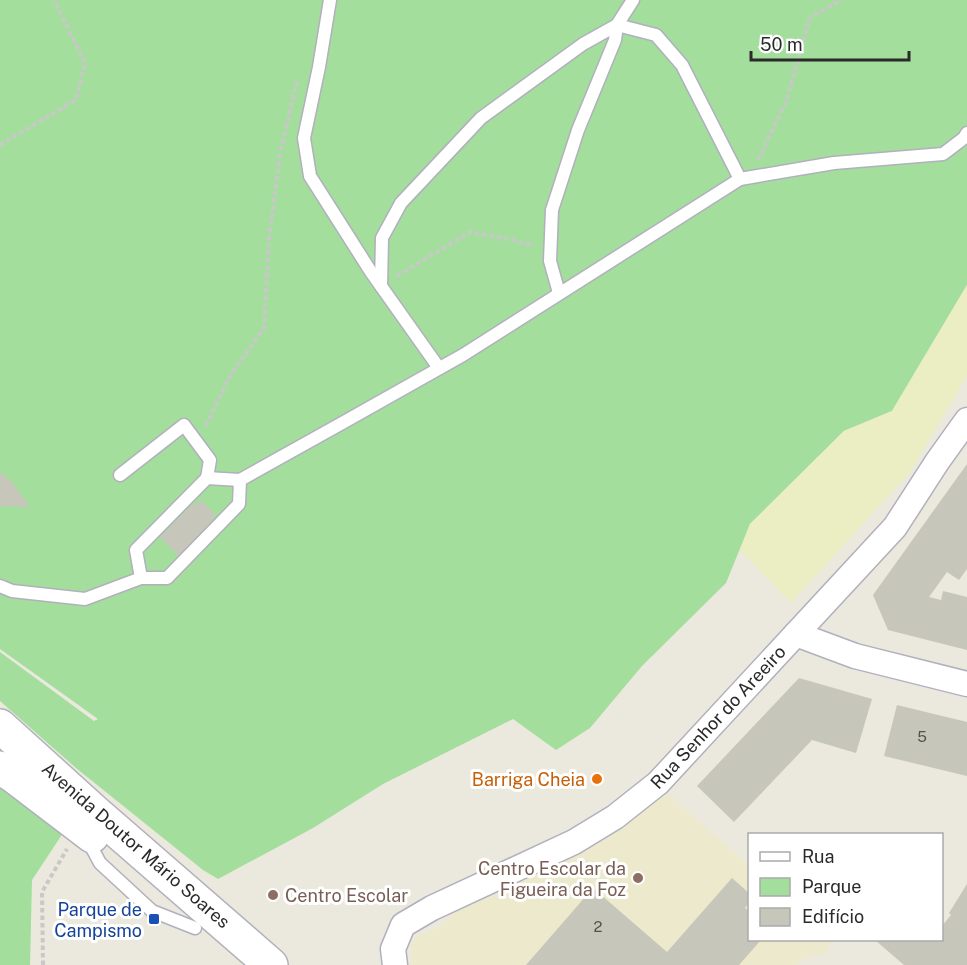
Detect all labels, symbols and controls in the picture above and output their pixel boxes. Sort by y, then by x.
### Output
scale bar [751,24,908,62]
text: 50 m [760,34,803,55]
street label: Rua Senhor do Areeiro [646,641,790,793]
house number: 5 [917,728,927,745]
street label: Avenida Doutor Mário Soares [38,758,234,932]
place label: Barriga Cheia [472,769,585,790]
marker: Barriga Cheia [590,772,604,786]
legend [748,833,943,941]
text: Rua [802,846,834,867]
place label: Centro Escolar da Figueira da Foz [478,858,626,900]
marker: Centro Escolar da Figueira da Foz [631,871,645,885]
text: Parque [802,876,862,897]
place label: Centro Escolar [285,885,408,906]
marker: Centro Escolar [266,888,280,902]
place label: Parque de Campismo [54,899,142,941]
text: Edifício [802,906,864,927]
marker: Parque de Campismo [147,912,161,926]
house number: 2 [594,918,603,935]

